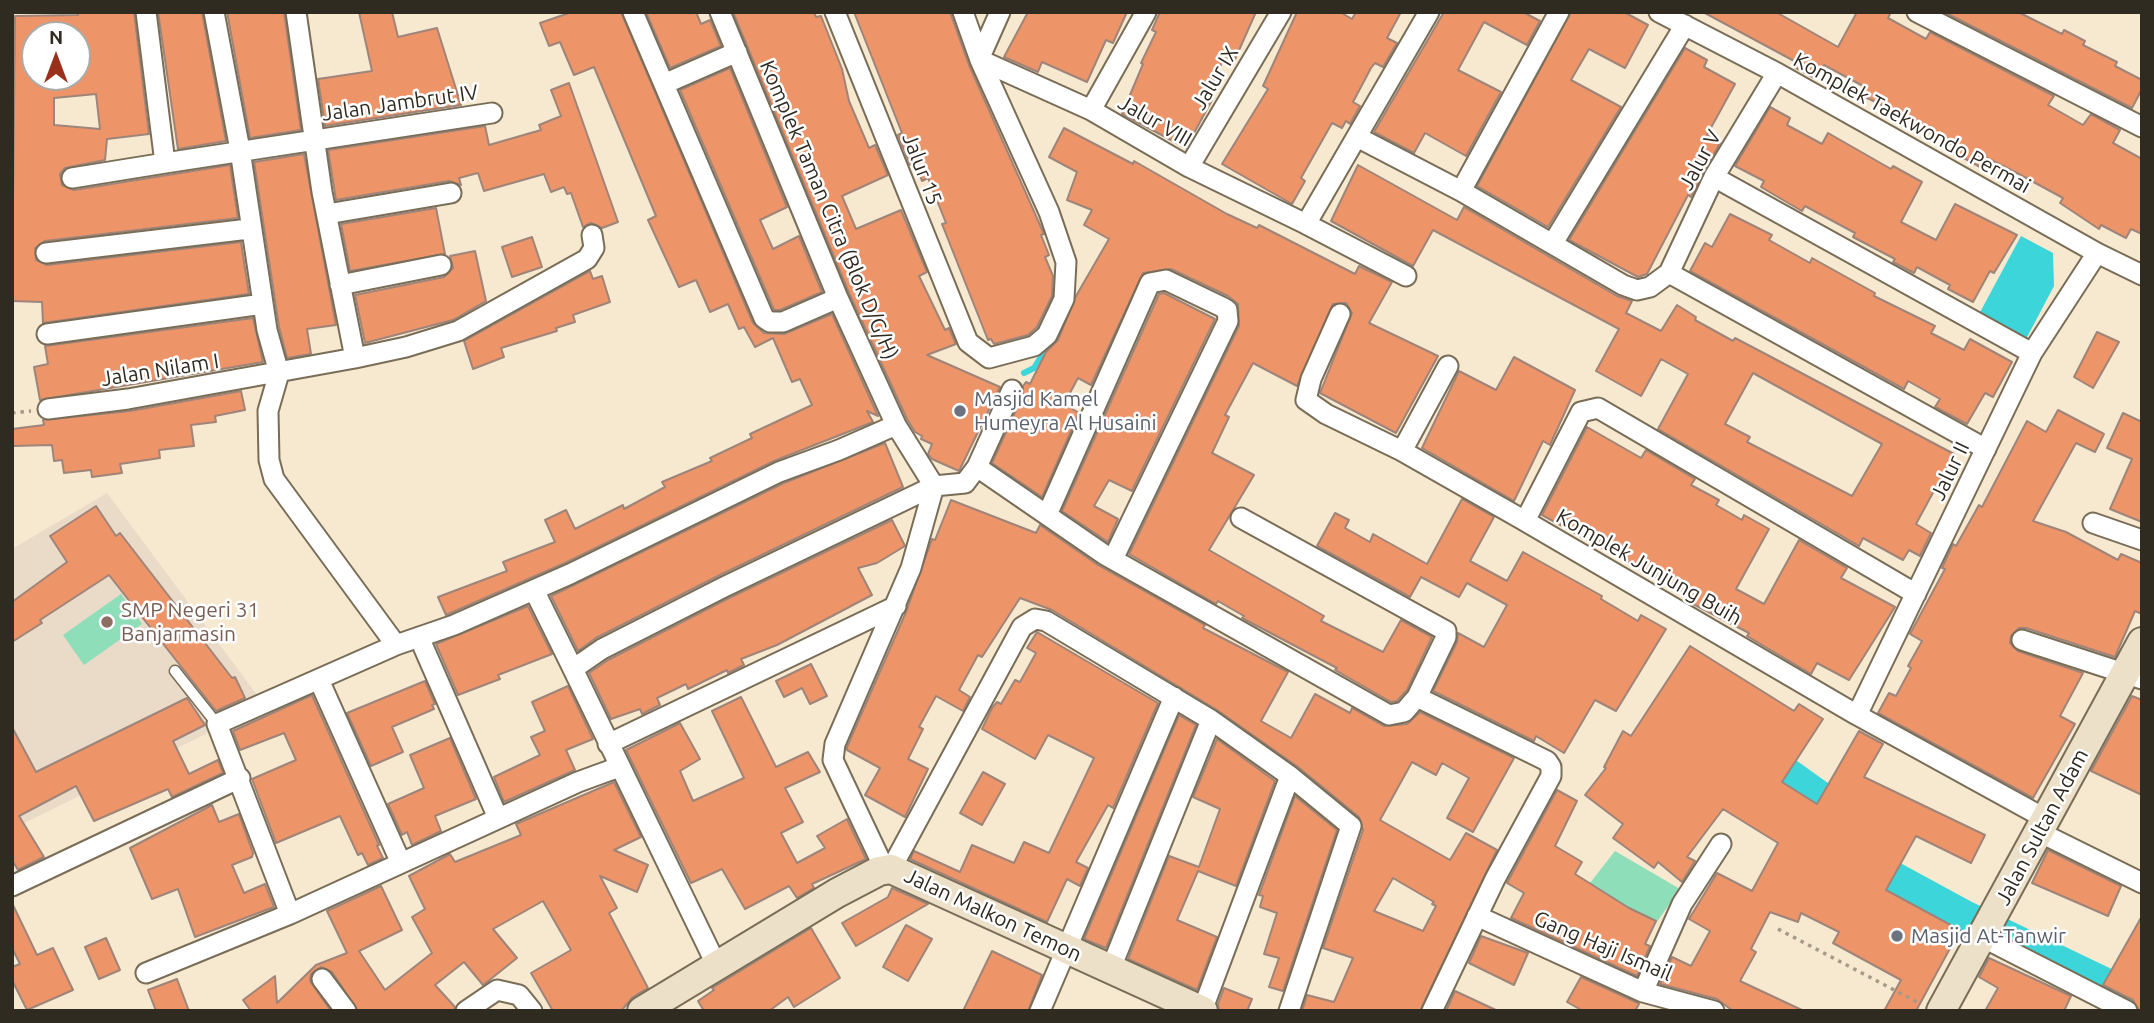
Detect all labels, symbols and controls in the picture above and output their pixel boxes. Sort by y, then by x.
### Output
north arrow [21,21,91,91]
text: N [49,26,63,48]
street label: Jalur IX [1186,42,1244,114]
street label: Komplek Taekwondo Permai [1789,47,2035,199]
street label: Komplek Taman Citra (Blok D/G/H) [754,57,904,363]
street label: Jalan Jambrut IV [320,80,480,126]
street label: Jalur VIII [1114,90,1196,152]
street label: Jalur V [1673,126,1727,194]
street label: Jalur 15 [897,129,947,209]
street label: Jalan Nilam I [99,348,221,392]
place label: Masjid Kamel Humeyra Al Husaini [974,386,1157,436]
marker: Masjid Kamel Humeyra Al Husaini [952,403,968,419]
street label: Jalur II [1925,438,1975,504]
street label: Komplek Junjung Buih [1552,503,1746,631]
place label: SMP Negeri 31 Banjarmasin [121,597,259,647]
marker: SMP Negeri 31 Banjarmasin [99,614,115,630]
street label: Jalan Sultan Adam [1990,745,2094,909]
street label: Jalan Malkon Temon [900,863,1086,967]
street label: Gang Haji Ismail [1530,905,1676,987]
place label: Masjid At-Tanwir [1911,923,2066,949]
marker: Masjid At-Tanwir [1889,928,1905,944]

